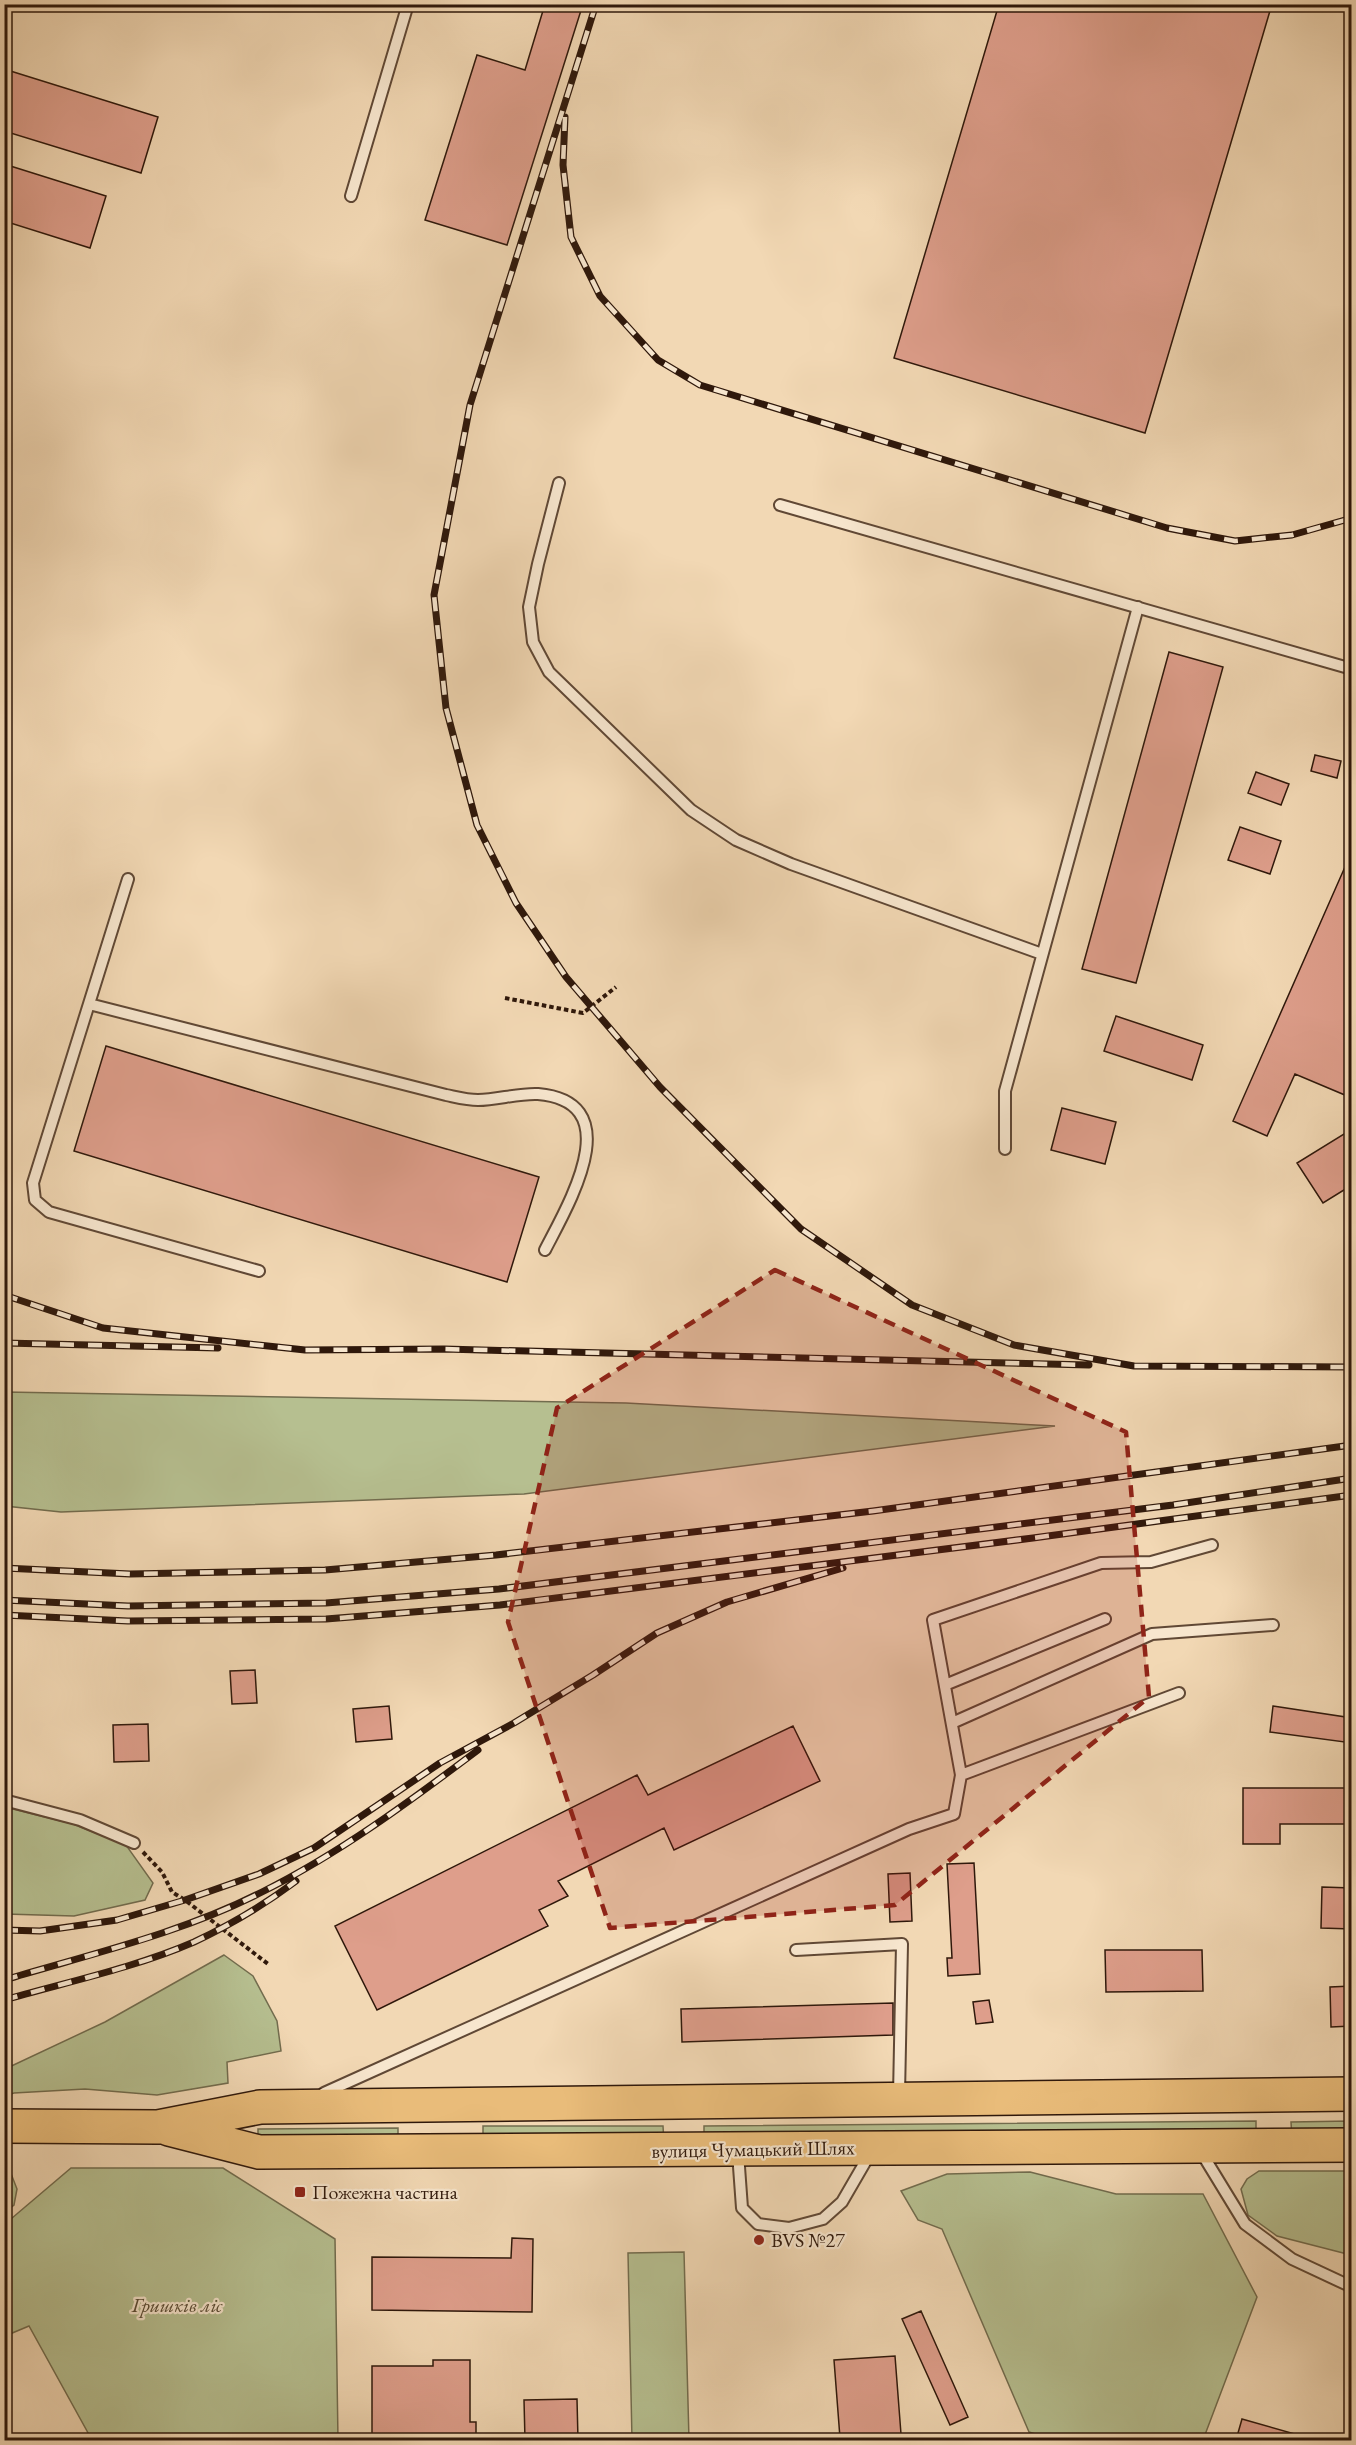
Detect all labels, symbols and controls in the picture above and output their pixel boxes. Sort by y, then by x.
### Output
street label: вулиця Чумацький Шлях [651,2134,855,2164]
place label: Пожежна частина [312,2179,458,2205]
marker: Пожежна частина [293,2185,307,2199]
place label: BVS №27 [771,2227,845,2253]
marker: BVS №27 [752,2233,766,2247]
park label: Гришків ліс [131,2292,223,2318]

